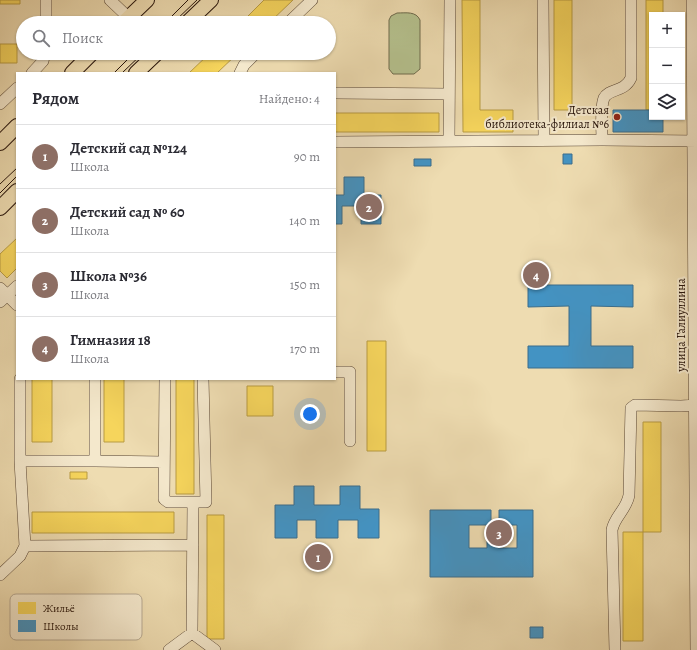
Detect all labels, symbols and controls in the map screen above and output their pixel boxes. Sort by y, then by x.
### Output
map controls [649,12,685,120]
button: + [649,12,685,48]
search box [16,16,336,60]
icon: search [30,27,52,49]
text: Поиск [62,28,103,48]
button: − [649,48,685,84]
button: layers [649,84,685,120]
text: Рядом [32,87,79,110]
text: Найдено: 4 [259,90,320,107]
place label: Детская библиотека-филиал №6 [485,102,609,132]
marker: Детская библиотека-филиал №6 [612,112,622,122]
text: Детский сад №124 [70,138,187,158]
text: 1 [43,148,47,165]
text: 90 m [294,148,320,165]
text: Школа [70,158,109,175]
pin: 2 [356,192,382,222]
text: Детский сад № 60 [70,202,185,222]
text: 2 [42,212,48,229]
text: 140 m [289,212,320,229]
text: Школа [70,222,109,239]
pin: 4 [523,260,549,290]
text: Школа №36 [70,266,147,286]
text: 3 [42,276,48,293]
text: 150 m [290,276,320,293]
street label: улица Галиуллина [673,278,689,373]
text: Школа [70,286,109,303]
text: Гимназия 18 [70,330,151,350]
text: 4 [42,340,48,357]
text: 170 m [290,340,320,357]
text: Школа [70,350,109,367]
your location [300,404,320,424]
pin: 3 [486,518,512,548]
pin: 1 [305,542,331,572]
legend [10,594,142,640]
text: Жильё [43,601,75,616]
text: Школы [43,619,78,634]

